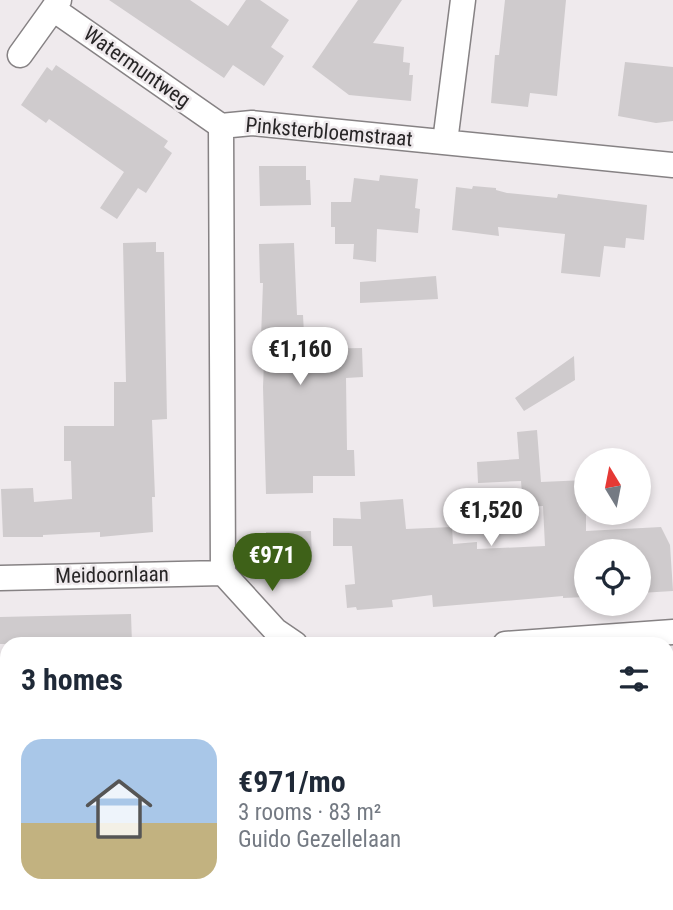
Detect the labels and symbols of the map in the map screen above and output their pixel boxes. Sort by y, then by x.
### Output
street label: Watermuntweg [79,22,195,112]
street label: Pinksterbloemstraat [244,113,414,151]
pin: €1,160 [243,328,357,387]
north arrow [574,448,651,525]
pin: €1,520 [434,489,548,548]
pin: €971 [231,534,313,593]
street label: Meidoornlaan [55,562,169,588]

